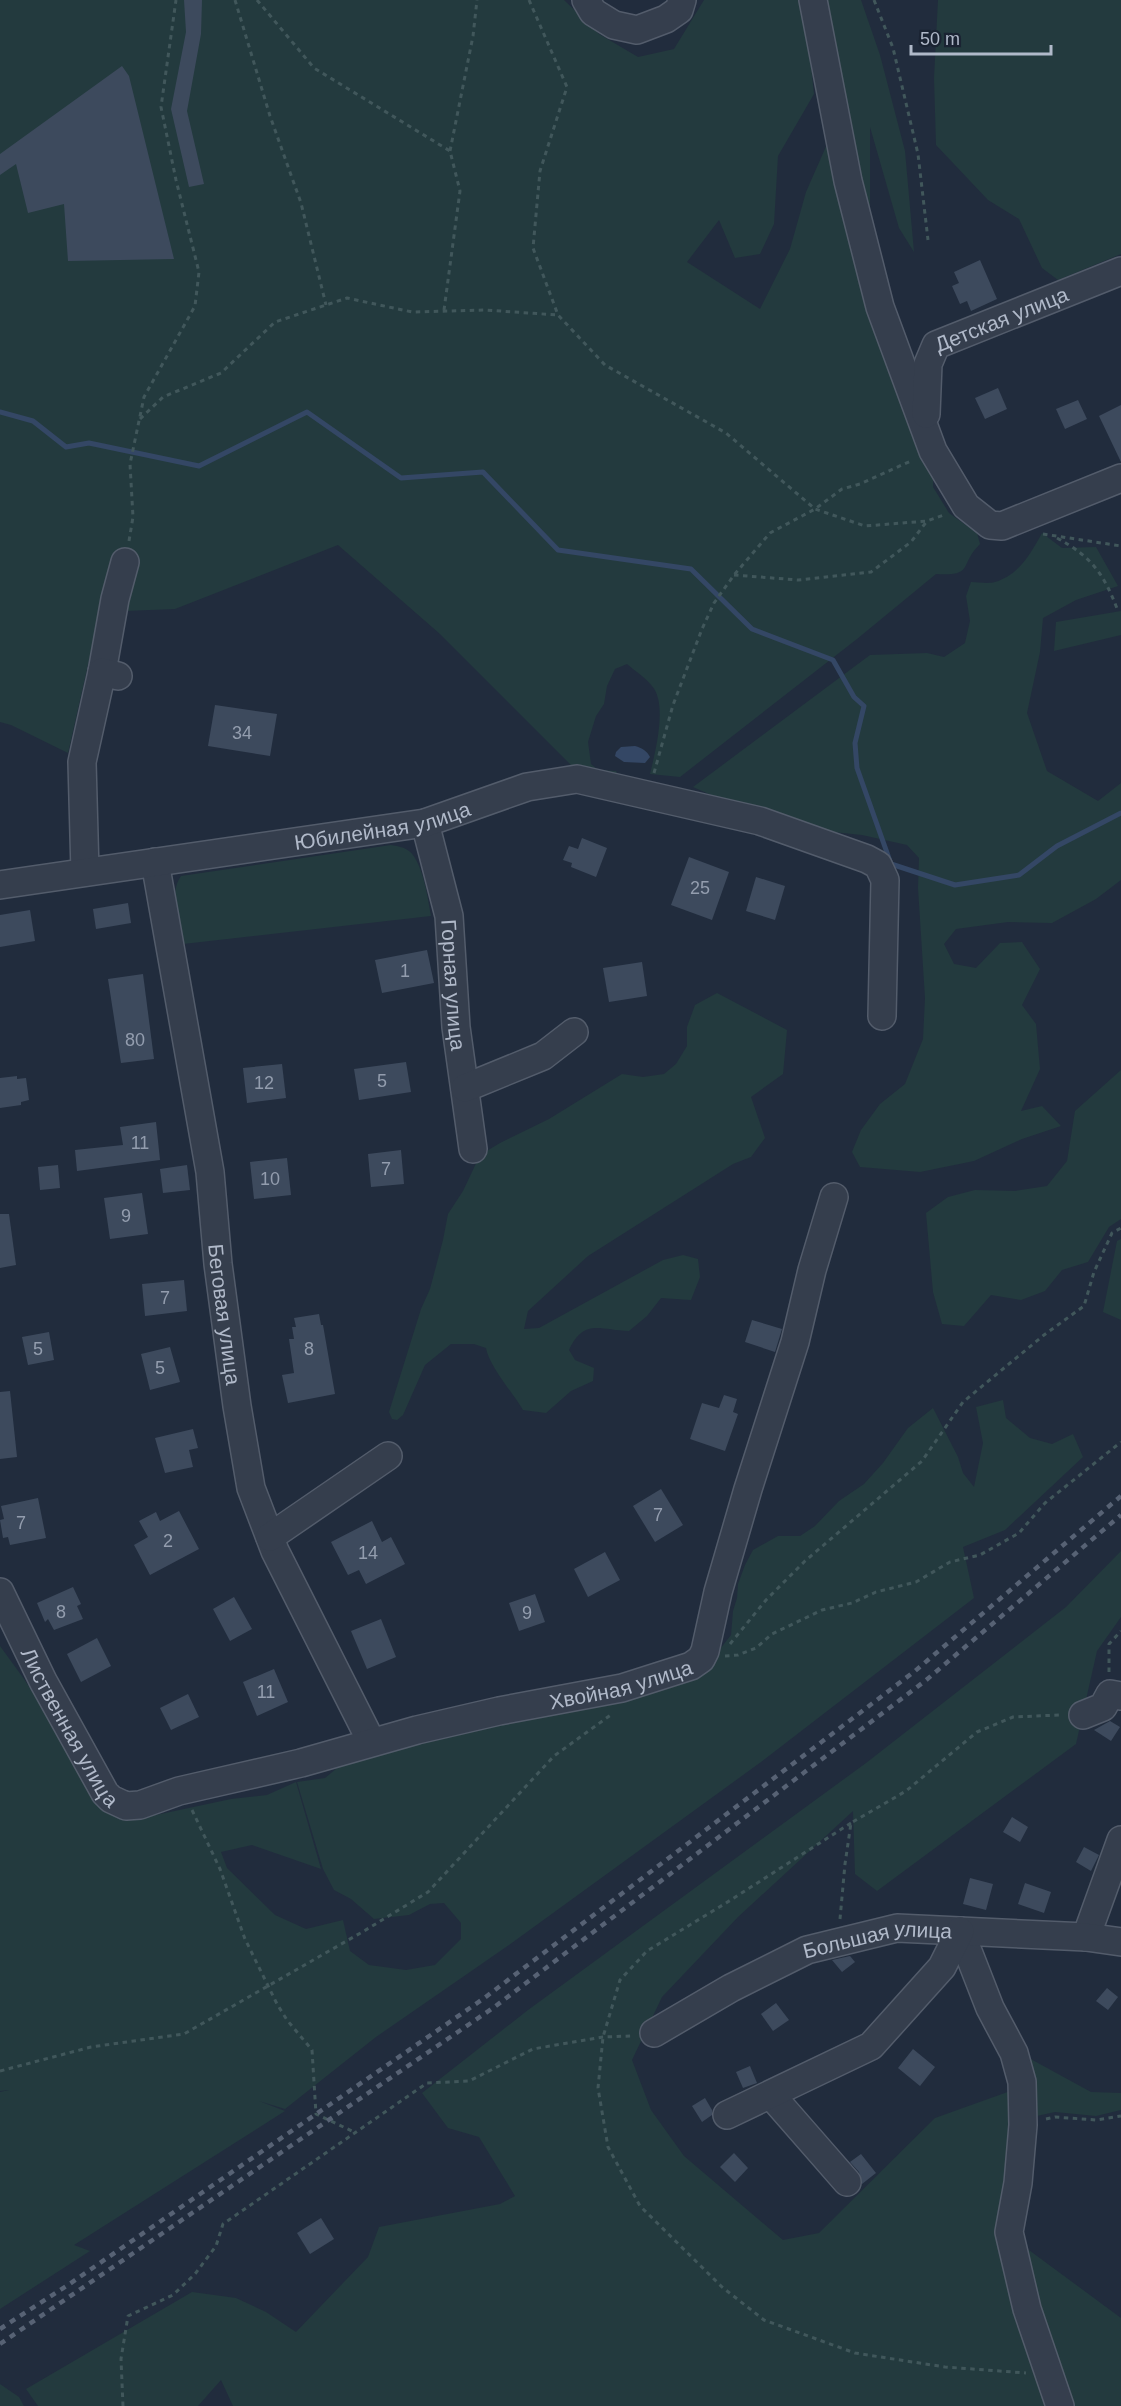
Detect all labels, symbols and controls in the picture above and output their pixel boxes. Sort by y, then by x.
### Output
scale bar [911,18,1050,56]
text: 50 m [920,29,960,49]
street label: Детская улица [931,282,1072,356]
house number: 34 [232,723,252,743]
street label: Юбилейная улица [293,796,473,853]
house number: 25 [690,878,710,898]
street label: Горная улица [438,918,471,1052]
house number: 1 [400,961,410,981]
house number: 80 [125,1030,145,1050]
house number: 5 [377,1071,387,1091]
house number: 12 [254,1073,274,1093]
house number: 11 [131,1133,149,1153]
house number: 7 [381,1159,391,1179]
house number: 10 [260,1169,280,1189]
house number: 9 [121,1206,131,1226]
street label: Беговая улица [205,1243,246,1387]
house number: 7 [160,1288,170,1308]
house number: 5 [33,1339,43,1359]
house number: 8 [304,1339,314,1359]
house number: 5 [155,1358,165,1378]
house number: 7 [653,1505,663,1525]
house number: 7 [16,1513,26,1533]
house number: 2 [163,1531,173,1551]
house number: 14 [358,1543,378,1563]
house number: 8 [56,1602,66,1622]
house number: 9 [522,1603,532,1623]
street label: Лиственная улица [17,1644,123,1811]
street label: Хвойная улица [547,1655,695,1713]
house number: 11 [257,1682,275,1702]
street label: Большая улица [800,1916,953,1962]

